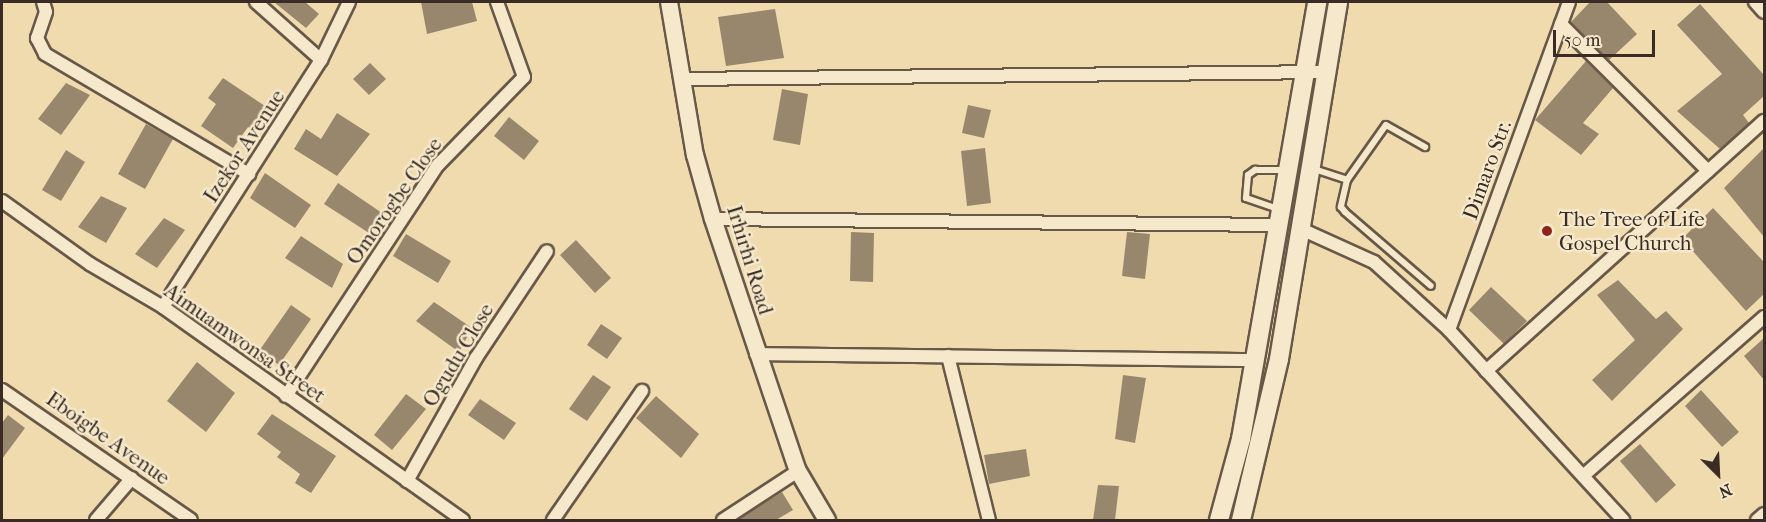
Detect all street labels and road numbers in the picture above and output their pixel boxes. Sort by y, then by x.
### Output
street label: Izekor Avenue [198,85,290,207]
street label: Dimaro Str. [1457,117,1517,223]
street label: Omorogbe Close [341,132,447,270]
street label: Irhirhi Road [721,202,779,318]
street label: Aimuamwonsa Street [160,278,330,408]
street label: Ogudu Close [417,299,499,411]
street label: Eboigbe Avenue [41,386,175,490]

